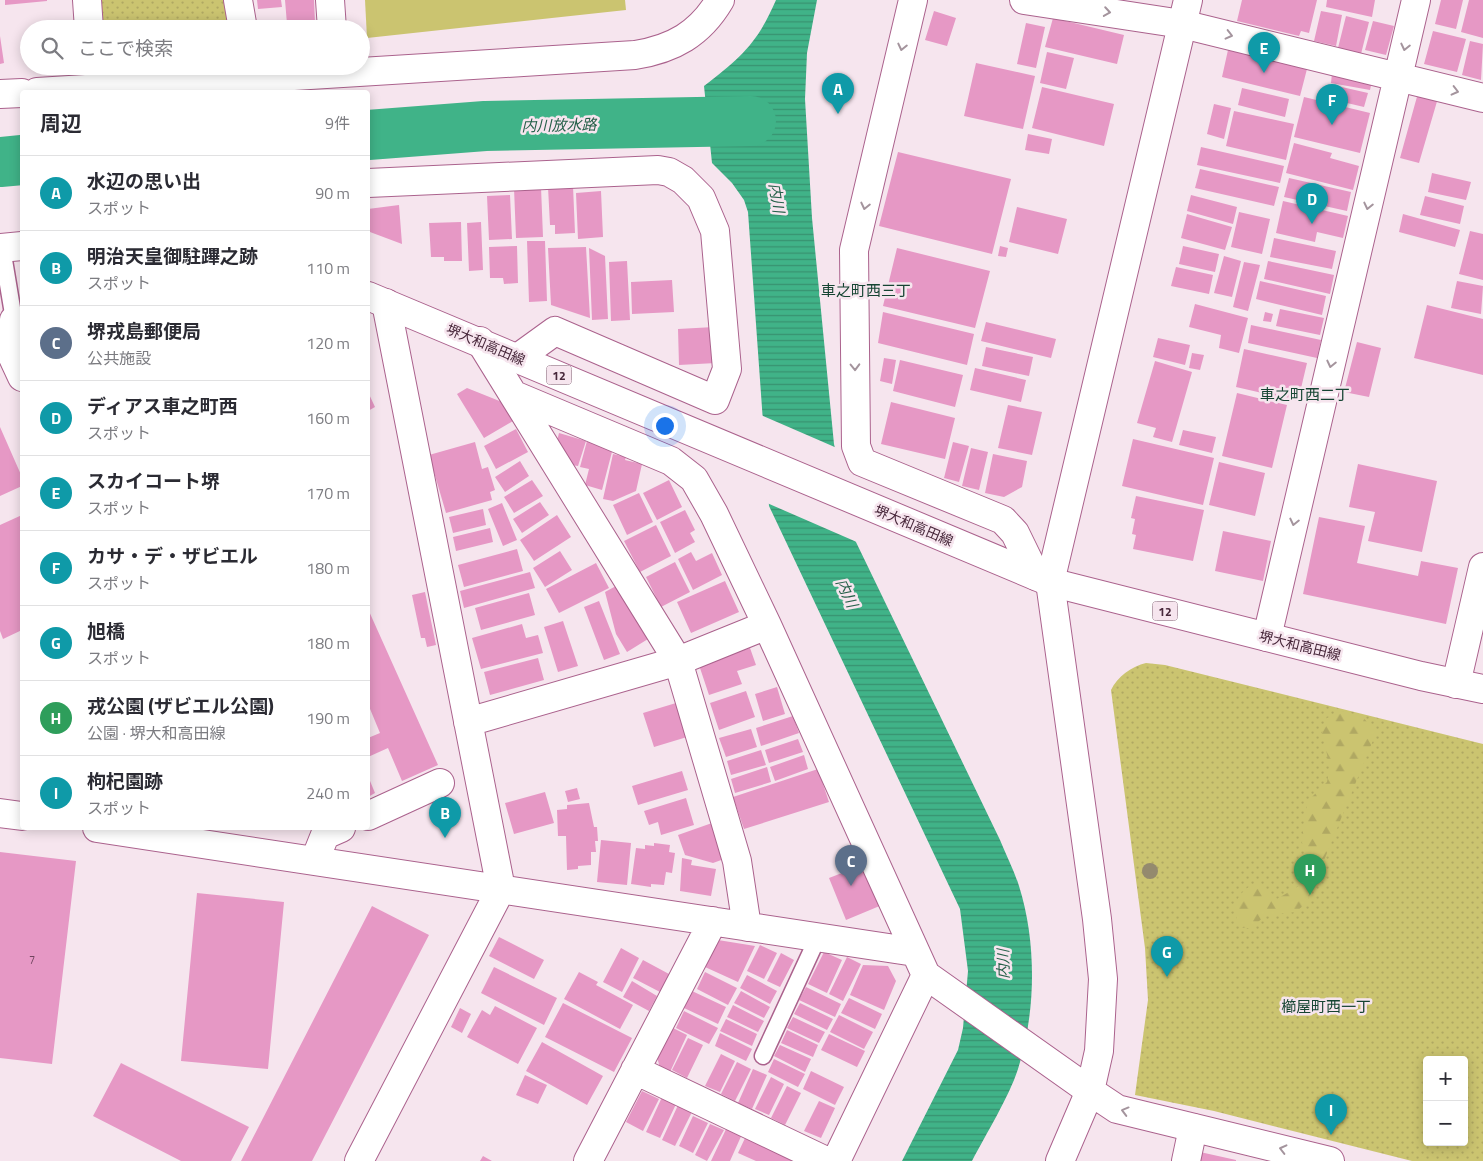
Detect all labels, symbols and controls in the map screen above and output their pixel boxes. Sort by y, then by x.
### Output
one-way arrow [1103,7,1111,17]
search box [20,20,370,75]
one-way arrow [1225,30,1233,40]
pin: E [1248,32,1280,73]
text: ここで検索 [78,33,173,62]
icon: search [38,34,66,62]
one-way arrow [897,43,908,52]
one-way arrow [1400,43,1411,52]
pin: A [822,73,854,114]
pin: F [1316,84,1348,125]
one-way arrow [1451,85,1460,96]
text: 周辺 [40,107,82,139]
text: 9件 [325,111,350,135]
water label: 内川放水路 [521,113,599,137]
text: 水辺の思い出 [87,166,201,195]
text: A [51,181,61,205]
text: 90 m [315,181,350,205]
water label: 内川 [763,181,791,217]
pin: D [1296,183,1328,224]
text: スポット [87,196,151,220]
one-way arrow [860,201,871,210]
one-way arrow [1363,201,1374,210]
text: 明治天皇御駐蹕之跡 [87,241,258,270]
text: B [51,256,61,280]
text: 110 m [306,256,350,280]
text: スポット [87,271,151,295]
district label: 車之町西三丁 [821,279,911,302]
text: 堺戎島郵便局 [87,316,201,345]
street label: 堺大和高田線 [443,318,529,370]
text: C [52,331,60,355]
text: 120 m [306,331,350,355]
text: 公共施設 [87,346,151,370]
one-way arrow [1326,359,1337,368]
one-way arrow [850,364,860,371]
road number: 12 [546,366,572,384]
district label: 車之町西二丁 [1260,383,1350,406]
text: ディアス車之町西 [87,391,238,420]
text: D [51,406,61,430]
text: 160 m [306,406,350,430]
your location [652,413,678,439]
text: スポット [87,421,151,445]
text: スカイコート堺 [87,466,220,495]
text: E [52,481,60,505]
text: 170 m [306,481,350,505]
text: スポット [87,496,151,520]
street label: 堺大和高田線 [871,499,957,551]
one-way arrow [1289,518,1300,527]
text: カサ・デ・ザビエル [87,541,258,570]
text: F [52,556,60,580]
text: 180 m [306,556,350,580]
text: スポット [87,571,151,595]
water label: 内川 [830,575,865,613]
road number: 12 [1152,602,1178,620]
text: 旭橋 [87,616,125,645]
street label: 堺大和高田線 [1257,625,1343,665]
text: G [51,631,61,655]
text: 180 m [306,631,350,655]
text: スポット [87,646,151,670]
text: 戎公園 (ザビエル公園) [87,691,274,720]
text: H [51,706,61,730]
text: 190 m [306,706,350,730]
text: 公園 · 堺大和高田線 [87,721,226,745]
text: 枸杞園跡 [87,766,163,795]
text: I [54,781,58,805]
text: 240 m [306,781,350,805]
text: スポット [87,796,151,820]
pin: B [429,797,461,838]
pin: C [835,845,867,886]
pin: H [1294,854,1326,895]
pin: G [1151,936,1183,977]
water label: 内川 [991,947,1015,979]
house number: 7 [29,952,35,968]
district label: 櫛屋町西一丁 [1281,995,1371,1018]
map controls [1423,1056,1468,1146]
button: + [1423,1056,1468,1101]
pin: I [1315,1094,1347,1135]
button: − [1423,1101,1468,1146]
one-way arrow [1120,1106,1129,1117]
one-way arrow [1279,1145,1287,1155]

